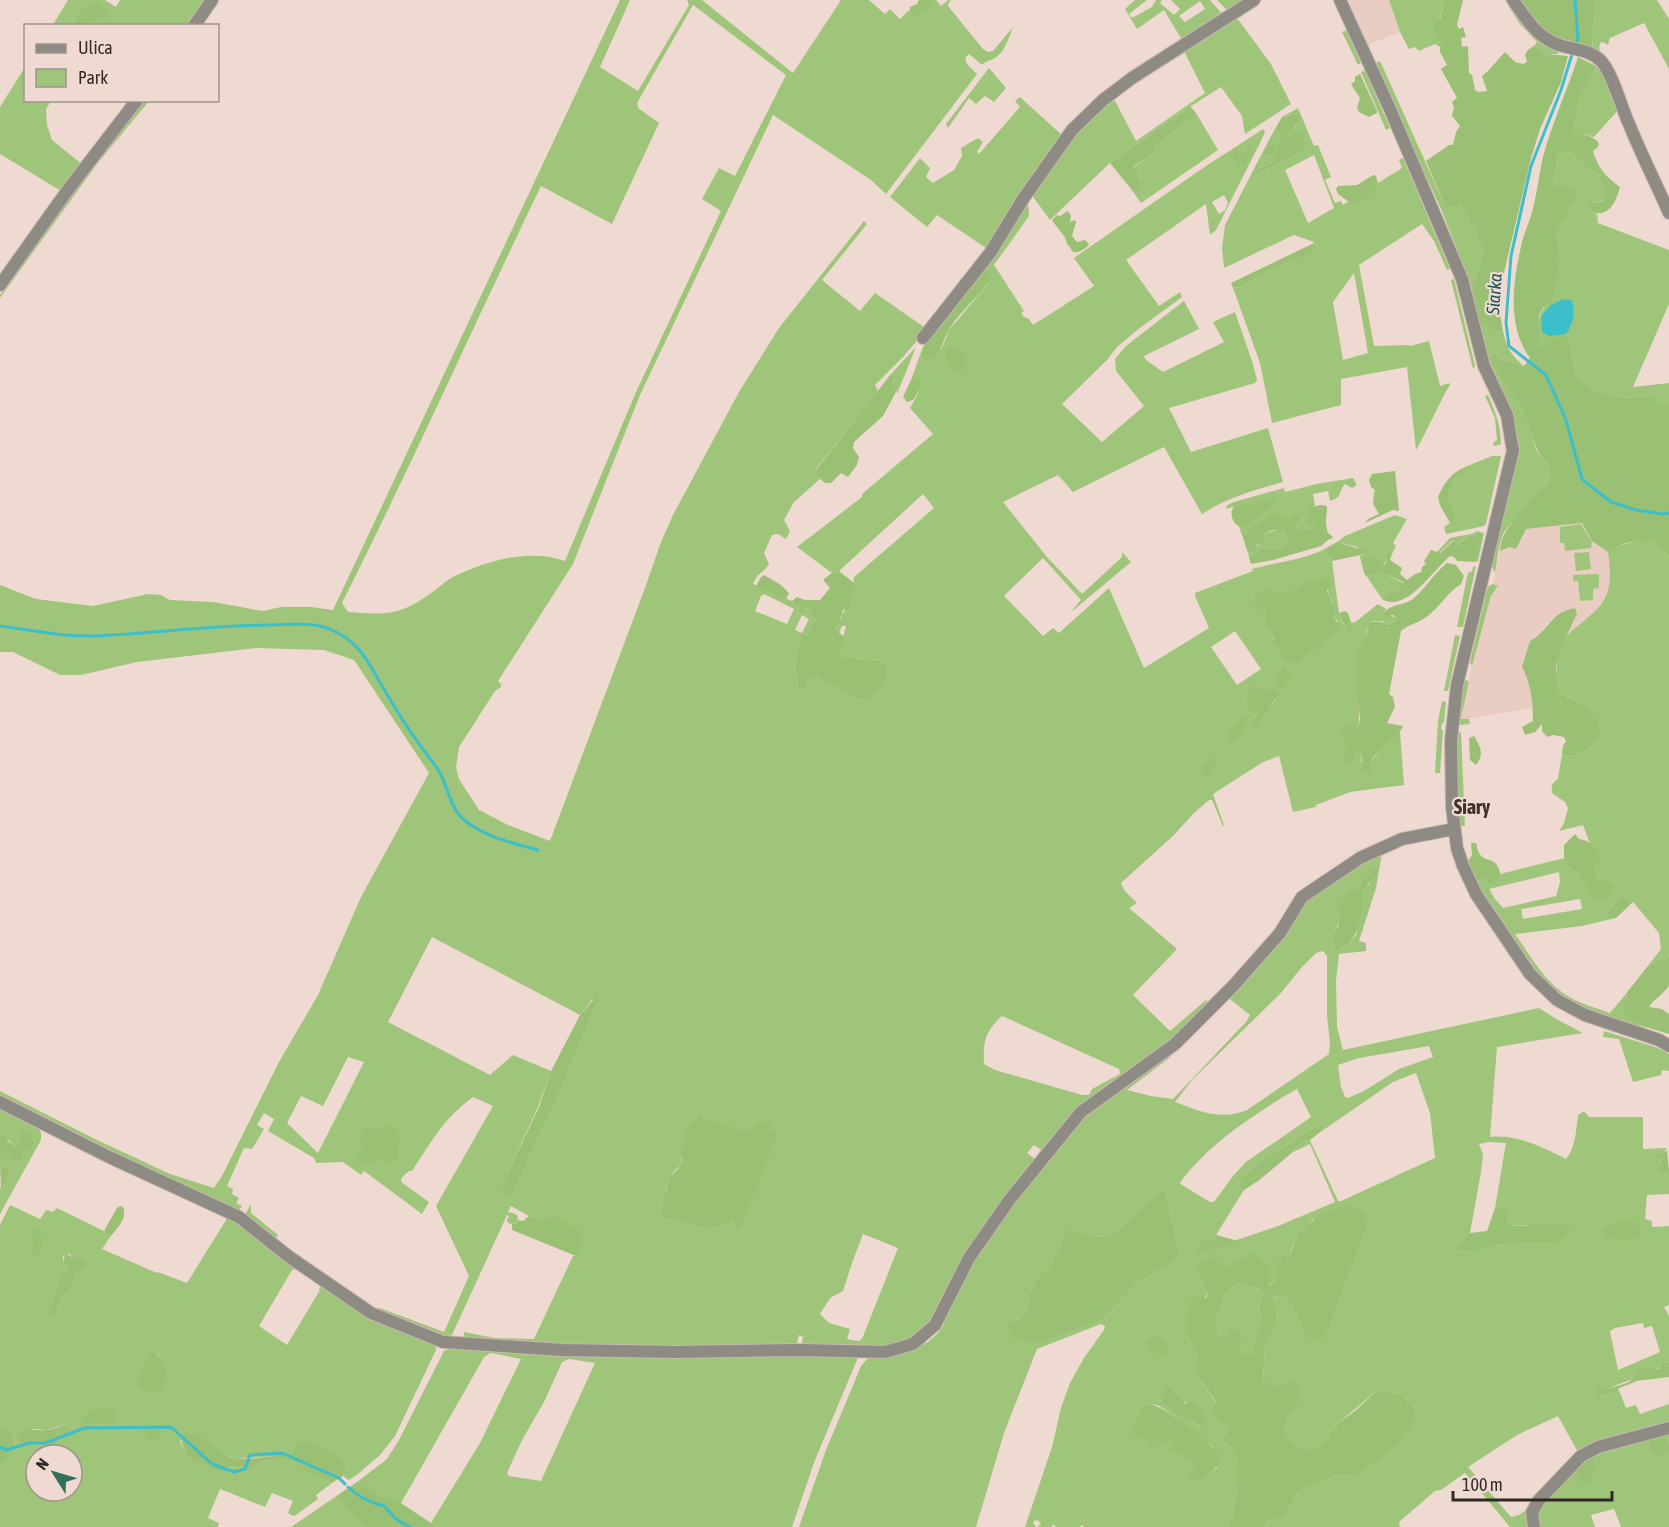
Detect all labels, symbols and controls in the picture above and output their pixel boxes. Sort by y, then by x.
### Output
legend [24,24,219,102]
text: Ulica [78,37,113,58]
text: Park [78,67,108,88]
water label: Siarka [1482,272,1506,316]
district label: Siary [1454,795,1491,818]
north arrow [24,1443,84,1503]
text: N [32,1455,52,1473]
scale bar [1453,1464,1612,1502]
text: 100 m [1462,1474,1503,1495]

